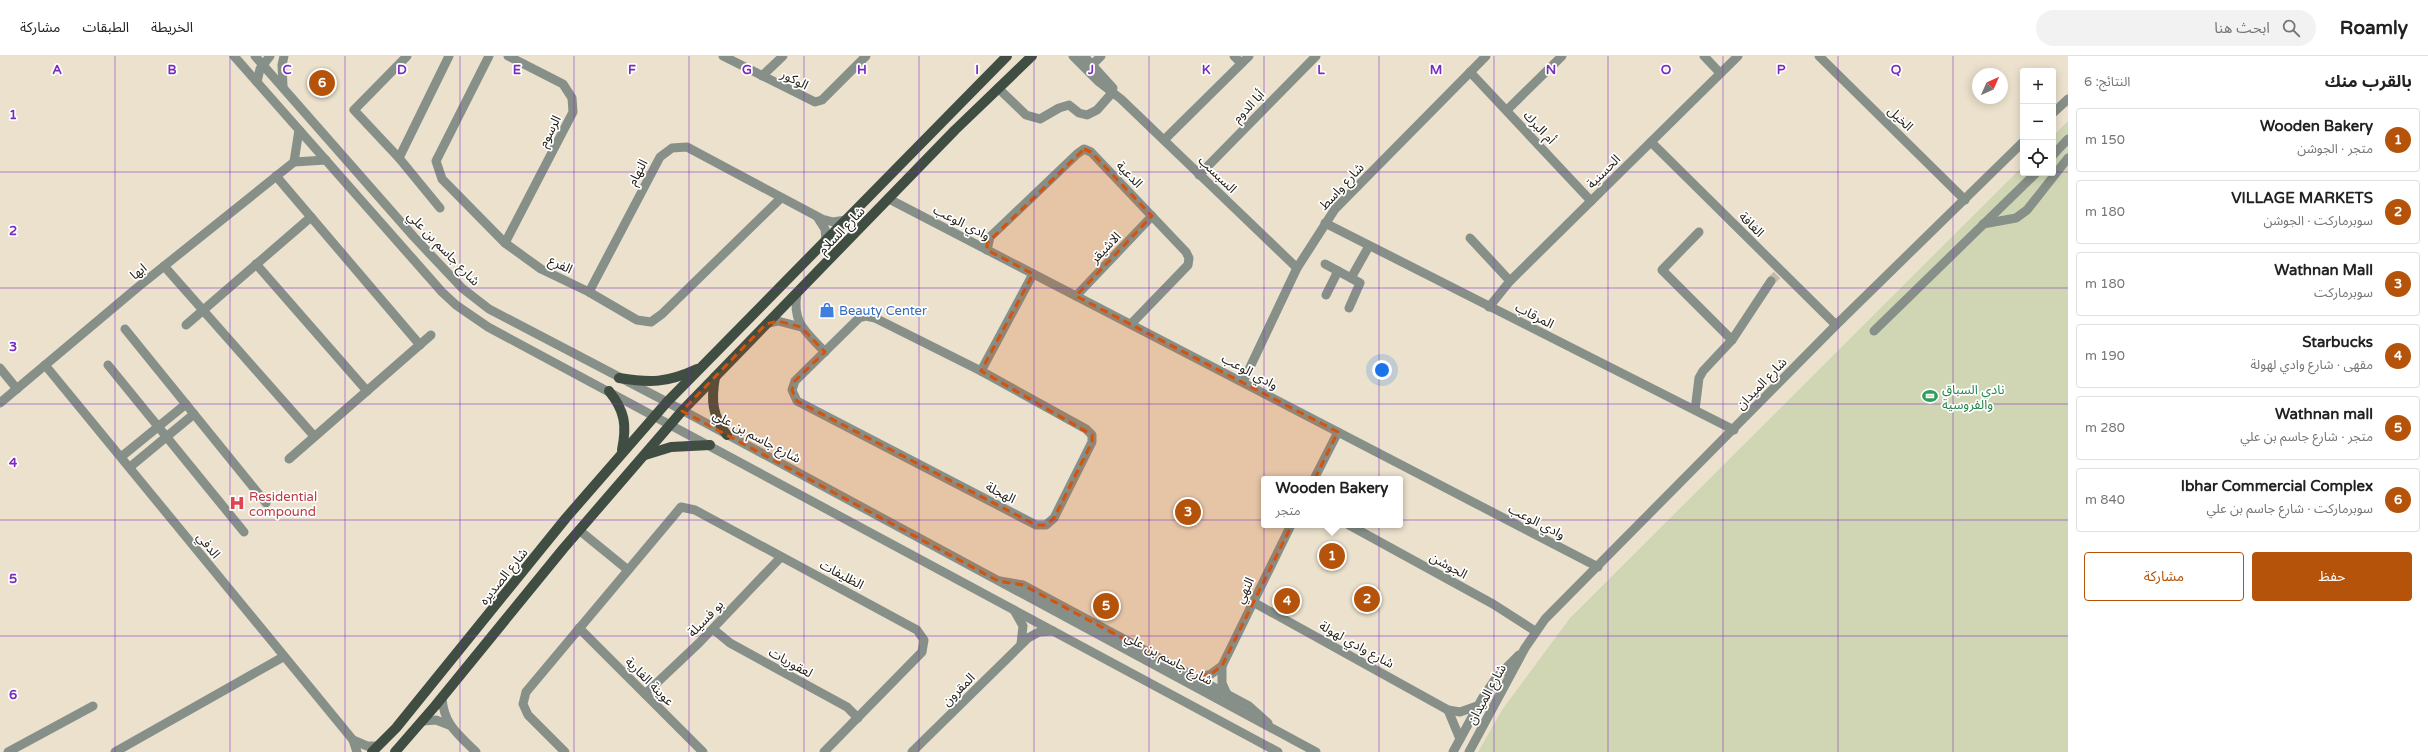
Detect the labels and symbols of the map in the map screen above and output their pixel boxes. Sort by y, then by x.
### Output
text: A [52,62,62,78]
text: B [167,62,177,78]
text: C [282,62,292,78]
text: D [397,62,407,78]
text: E [513,62,521,78]
text: F [628,62,636,78]
text: G [742,62,752,78]
text: H [857,62,867,78]
text: I [975,62,979,78]
text: J [1087,62,1094,78]
text: K [1202,62,1211,78]
text: L [1317,62,1325,78]
text: M [1430,62,1442,78]
text: N [1546,62,1556,78]
text: O [1661,62,1672,78]
text: P [1777,62,1786,78]
text: Q [1891,62,1902,78]
street label: الوكور [777,66,811,94]
pin: 6 [309,68,335,98]
north arrow [1972,68,2008,104]
street label: أبا الدوم [1229,87,1269,127]
street label: الخيل [1884,103,1916,135]
text: 1 [9,107,17,123]
street label: أم البرك [1519,107,1559,148]
street label: الرسوم [535,113,566,151]
street label: الحسنية [1583,151,1624,192]
street label: السبسب [1195,153,1240,197]
street label: النهام [624,157,652,189]
street label: الدعية [1113,158,1146,191]
street label: شارع واسط [1316,160,1369,215]
street label: وادي الوعب [929,202,993,246]
street label: شارع السلام [815,203,870,259]
street label: شارع جاسم بن علي [402,208,483,291]
street label: الغافة [1735,209,1767,241]
text: 2 [9,223,17,239]
street label: الاشيقر [1086,229,1124,267]
street label: الفرع [545,252,575,279]
street label: ابها [127,260,150,283]
street label: المرقاب [1513,299,1557,332]
shop icon: Beauty Center [818,301,836,319]
place label: Beauty Center [839,303,927,319]
text: 3 [9,339,17,355]
street label: وادي الوعب [1218,350,1281,395]
street label: شارع الميدان [1733,354,1792,415]
your location [1372,360,1392,380]
place label: نادي السباق والفروسية [1942,382,2005,413]
sports icon: نادي السباق والفروسية [1921,387,1939,405]
street label: شارع جاسم بن علي [709,407,803,469]
text: 4 [9,455,18,471]
street label: الهجلة [983,479,1018,507]
place label: Residential compound [249,489,317,520]
hospital icon: Residential compound [228,494,246,512]
pin: 3 [1175,497,1201,527]
street label: وادي الوعب [1504,501,1568,545]
street label: الدفي [191,529,223,563]
pin: 1 [1319,541,1345,571]
street label: شارع الصديره [476,545,533,609]
street label: الجوشن [1427,549,1470,583]
street label: الظليفات [817,557,866,593]
text: 5 [9,571,17,587]
street label: النهي [1232,575,1260,607]
pin: 2 [1354,584,1380,614]
pin: 4 [1274,586,1300,616]
pin: 5 [1093,591,1119,621]
street label: بو فسيلة [684,597,727,640]
street label: شارع وادي لهولة [1315,618,1397,674]
street label: شارع جاسم بن علي [1121,629,1215,691]
street label: لعقوريات [766,644,815,681]
street label: عوينة الغارية [622,654,677,710]
street label: شارع الميدان [1464,662,1512,728]
street label: المقرون [939,670,979,710]
text: 6 [9,687,17,703]

